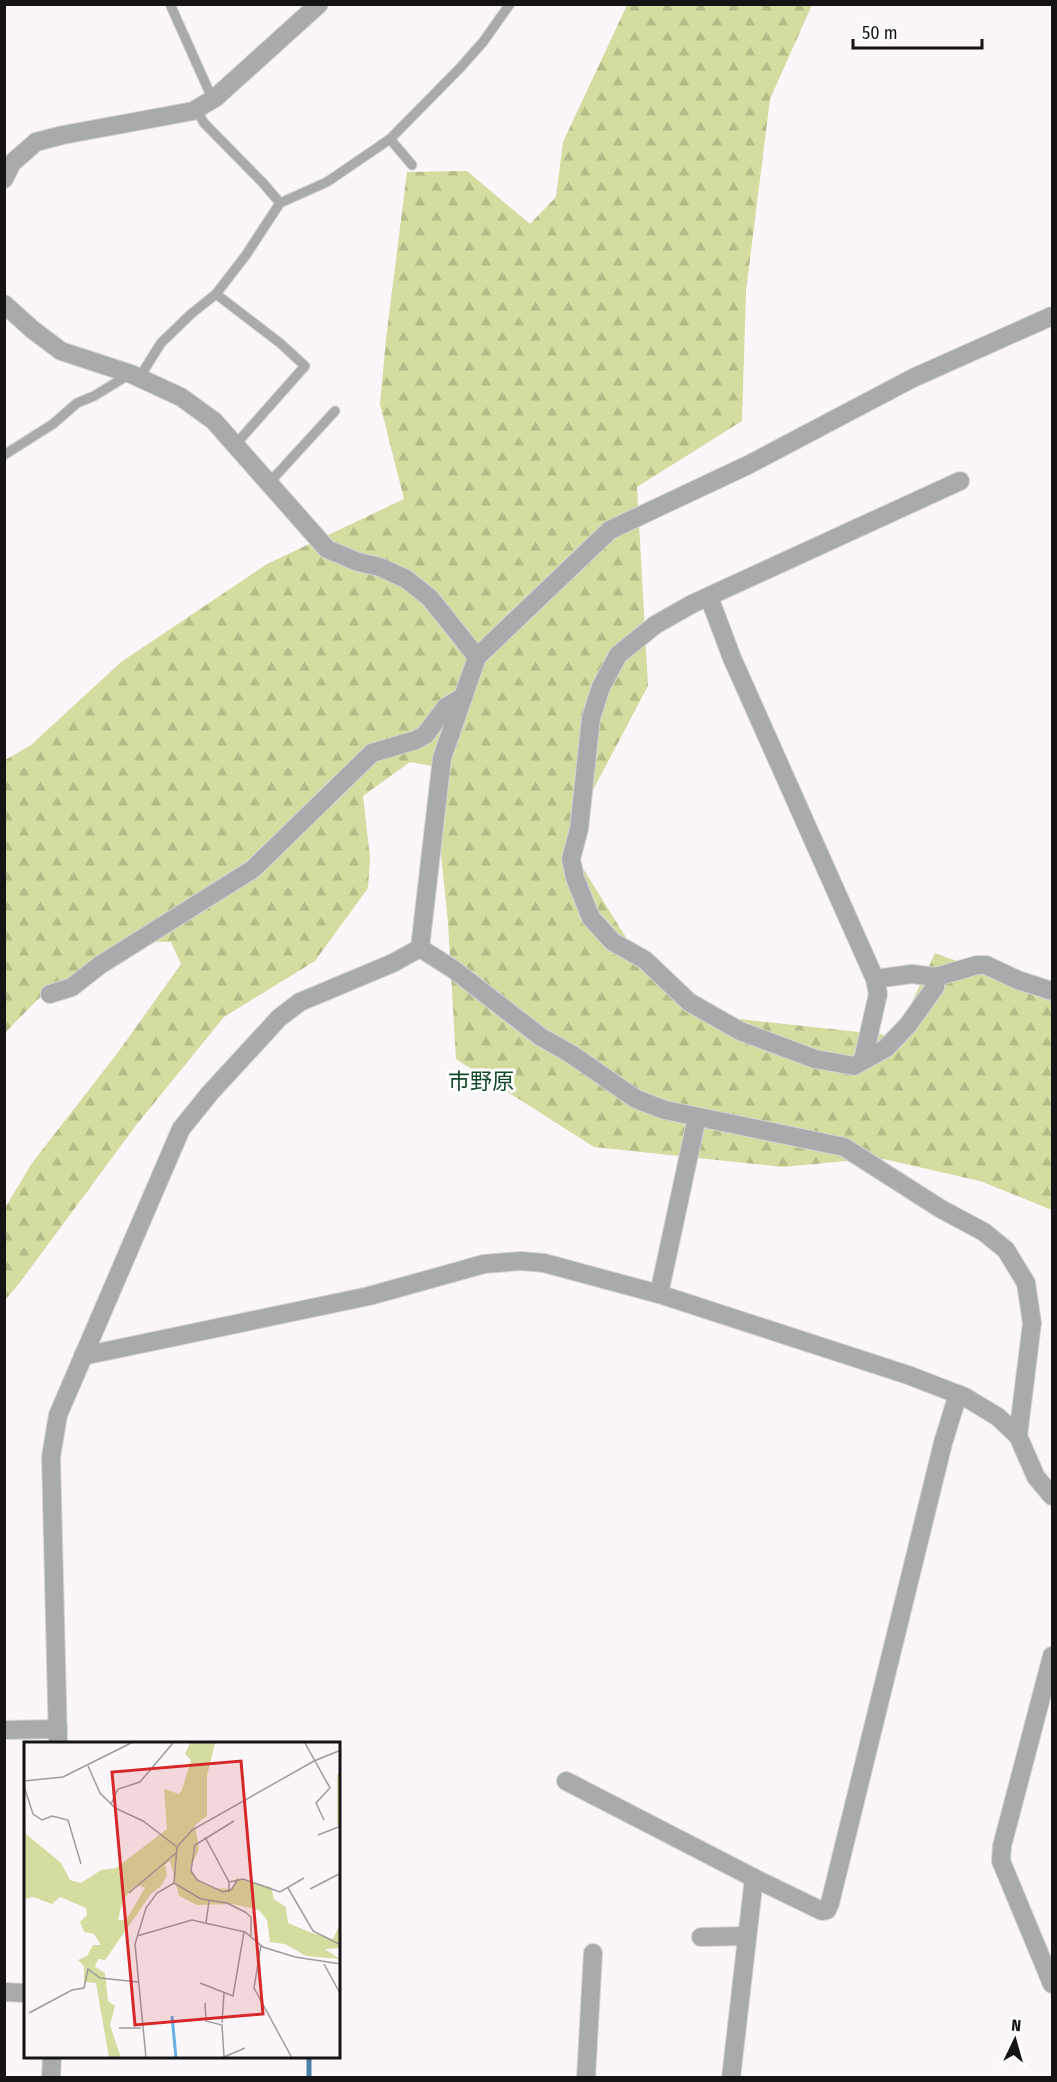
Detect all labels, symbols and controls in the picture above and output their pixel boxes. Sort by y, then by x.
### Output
scale bar [853,12,982,50]
text: 50 m [862,22,898,44]
district label: 市野原 [448,1068,514,1095]
inset map [24,1742,340,2058]
north arrow [985,2010,1045,2070]
text: N [1011,2016,1022,2035]

